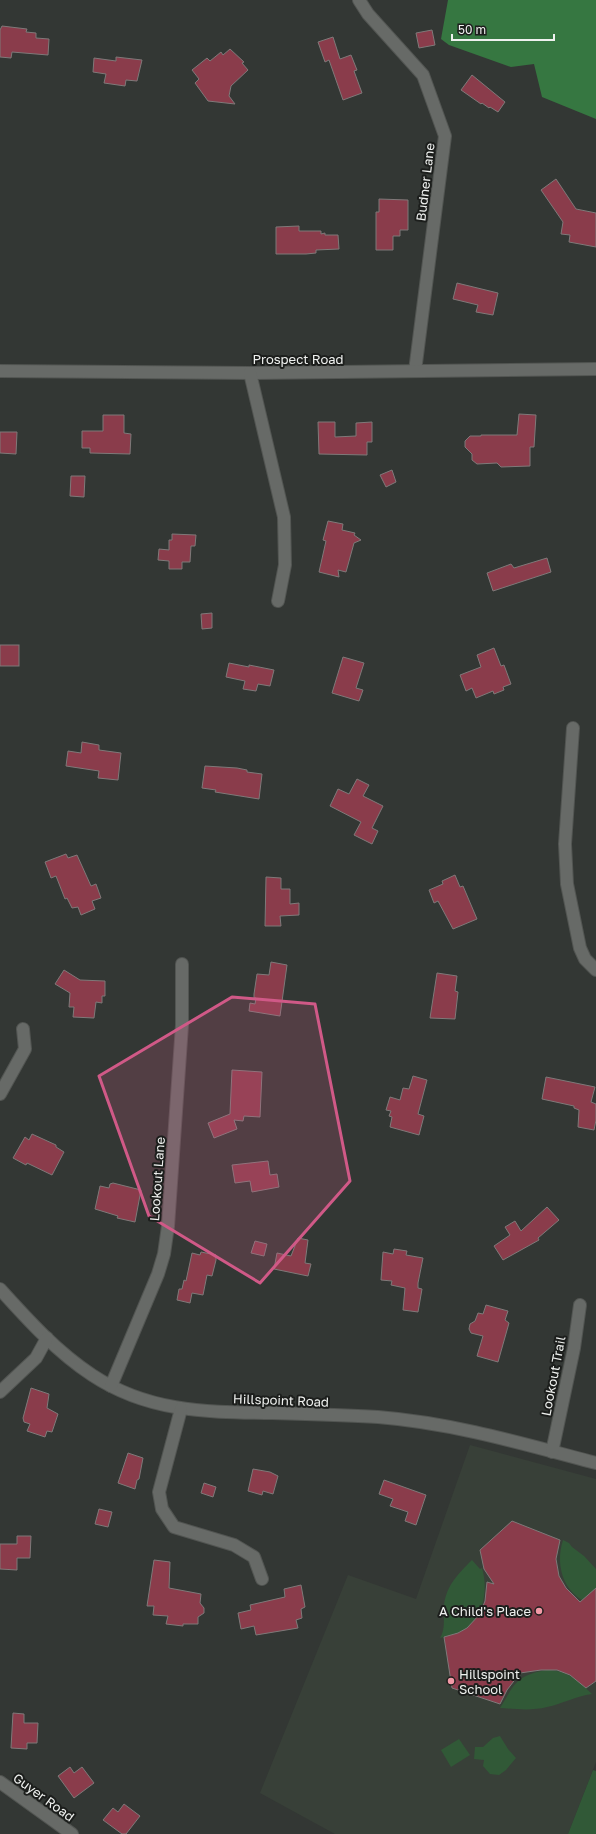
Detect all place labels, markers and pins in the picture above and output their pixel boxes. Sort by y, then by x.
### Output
place label: A Child's Place [439,1603,531,1619]
marker: A Child's Place [534,1606,544,1616]
place label: Hillspoint School [459,1666,520,1697]
marker: Hillspoint School [446,1676,456,1686]

